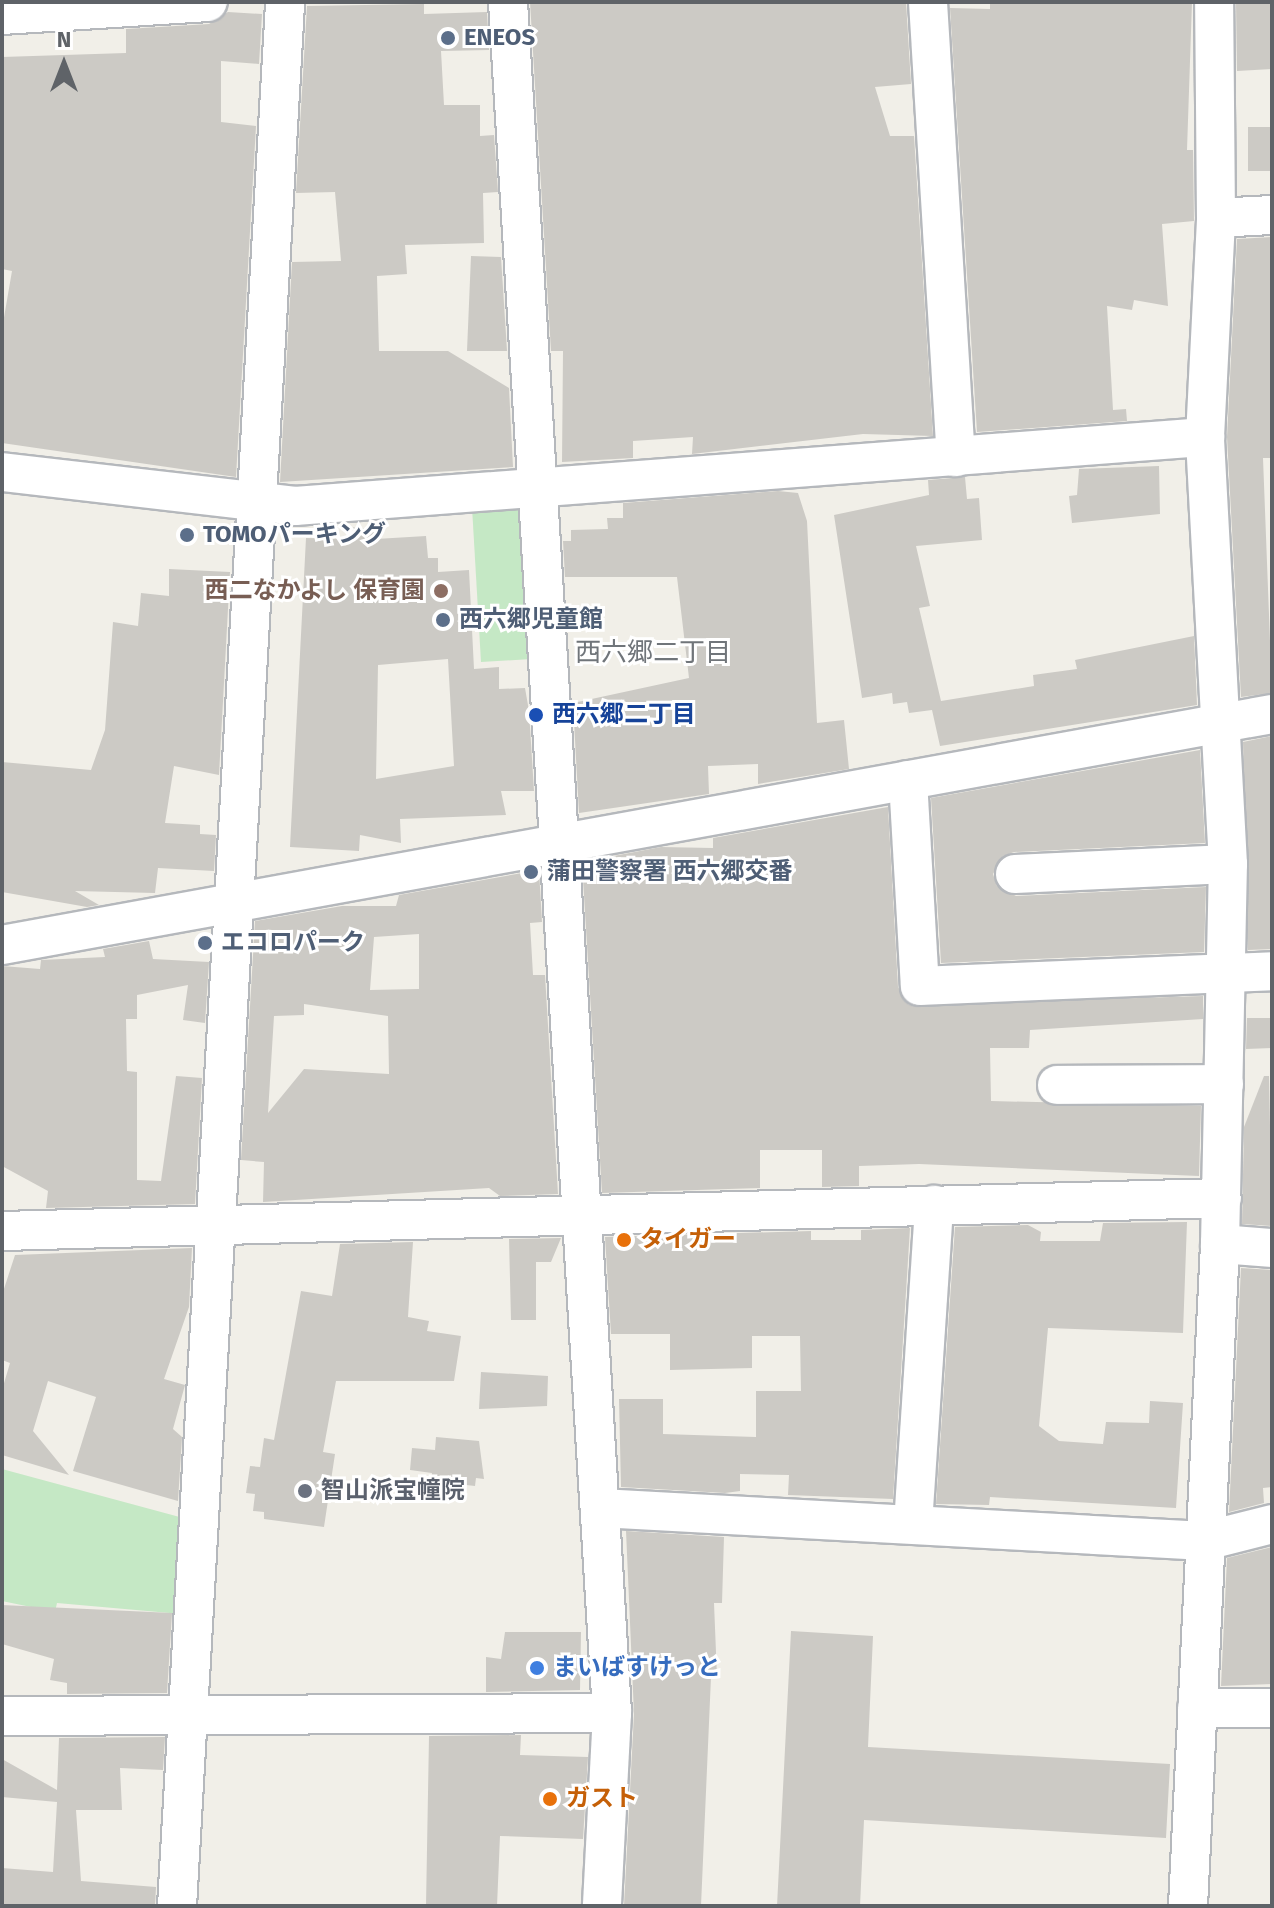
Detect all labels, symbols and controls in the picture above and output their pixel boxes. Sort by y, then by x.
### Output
north arrow [24,24,104,104]
place label: ENEOS [464,24,535,52]
text: N [57,26,71,53]
marker: ENEOS [439,29,457,47]
place label: TOMOパーキング [203,521,387,549]
marker: TOMOパーキング [178,526,196,544]
place label: 西二なかよし 保育園 [203,577,425,605]
marker: 西二なかよし 保育園 [432,582,450,600]
place label: 西六郷児童館 [459,606,603,634]
marker: 西六郷児童館 [434,611,452,629]
district label: 西六郷二丁目 [575,637,731,669]
place label: 西六郷二丁目 [552,701,696,729]
marker: 西六郷二丁目 [527,706,545,724]
place label: 蒲田警察署 西六郷交番 [547,858,793,886]
marker: 蒲田警察署 西六郷交番 [522,863,540,881]
place label: エコロパーク [221,929,365,957]
marker: エコロパーク [196,934,214,952]
place label: タイガー [640,1226,736,1254]
marker: タイガー [615,1231,633,1249]
place label: 智山派宝幢院 [321,1477,465,1505]
marker: 智山派宝幢院 [296,1482,314,1500]
place label: まいばすけっと [553,1654,721,1682]
marker: まいばすけっと [528,1659,546,1677]
place label: ガスト [566,1785,638,1813]
marker: ガスト [541,1790,559,1808]

